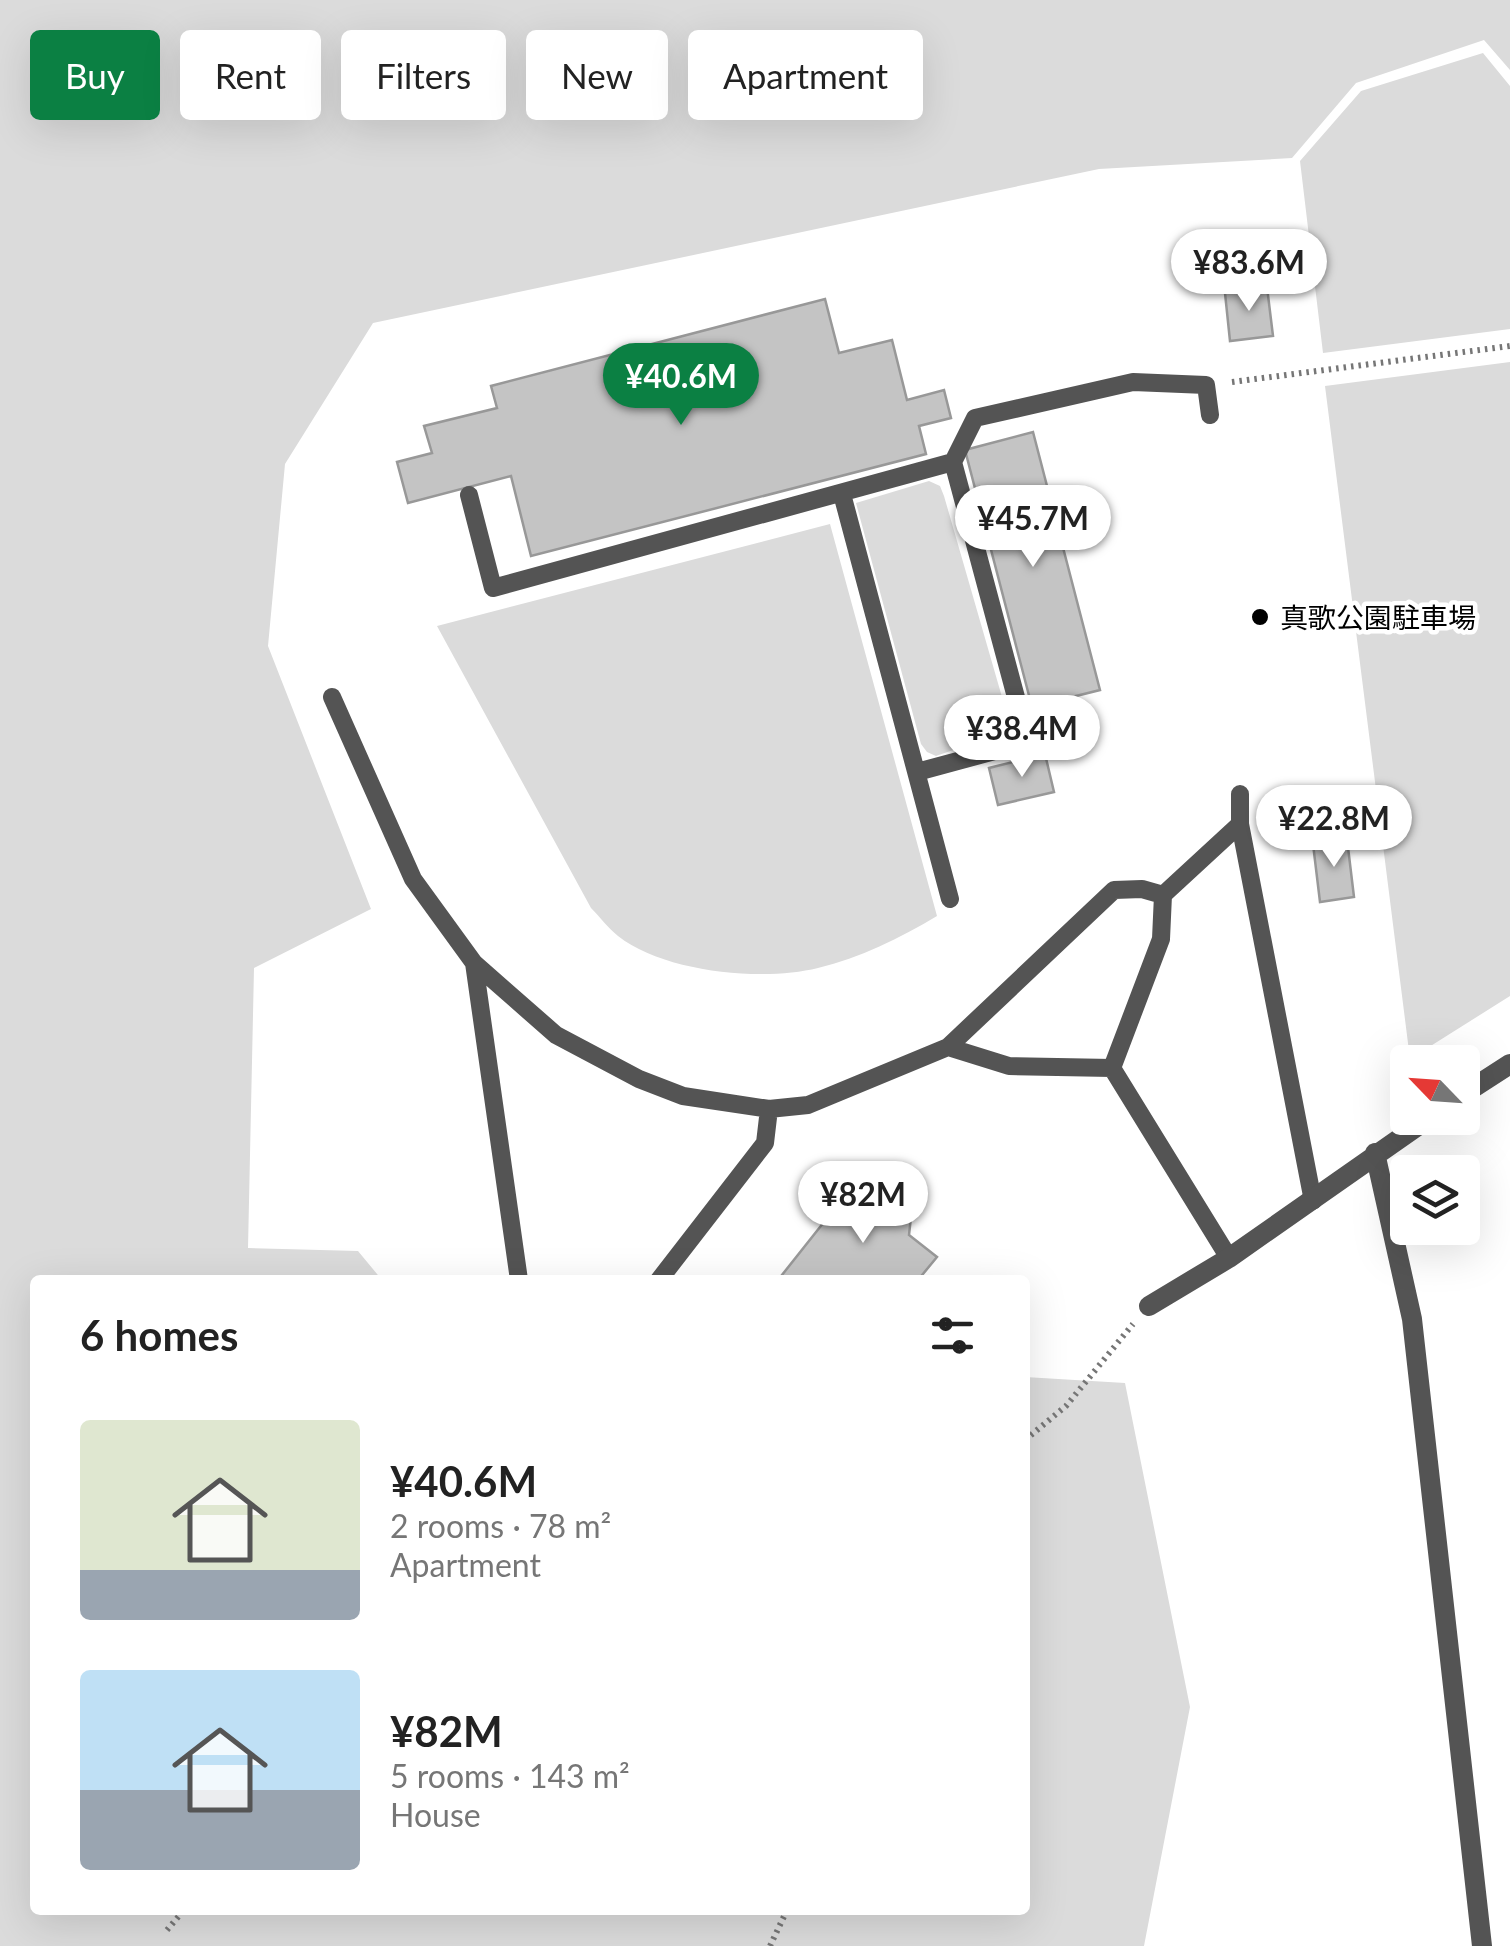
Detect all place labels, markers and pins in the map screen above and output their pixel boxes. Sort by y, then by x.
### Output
pin: ¥83.6M [1168,229,1330,314]
pin: ¥40.6M [600,343,762,428]
pin: ¥45.7M [952,485,1114,570]
place label: 真歌公園駐車場 [1280,600,1476,634]
marker: 真歌公園駐車場 [1249,606,1271,628]
pin: ¥38.4M [941,695,1103,780]
pin: ¥22.8M [1253,785,1415,870]
pin: ¥82M [804,1161,922,1246]

